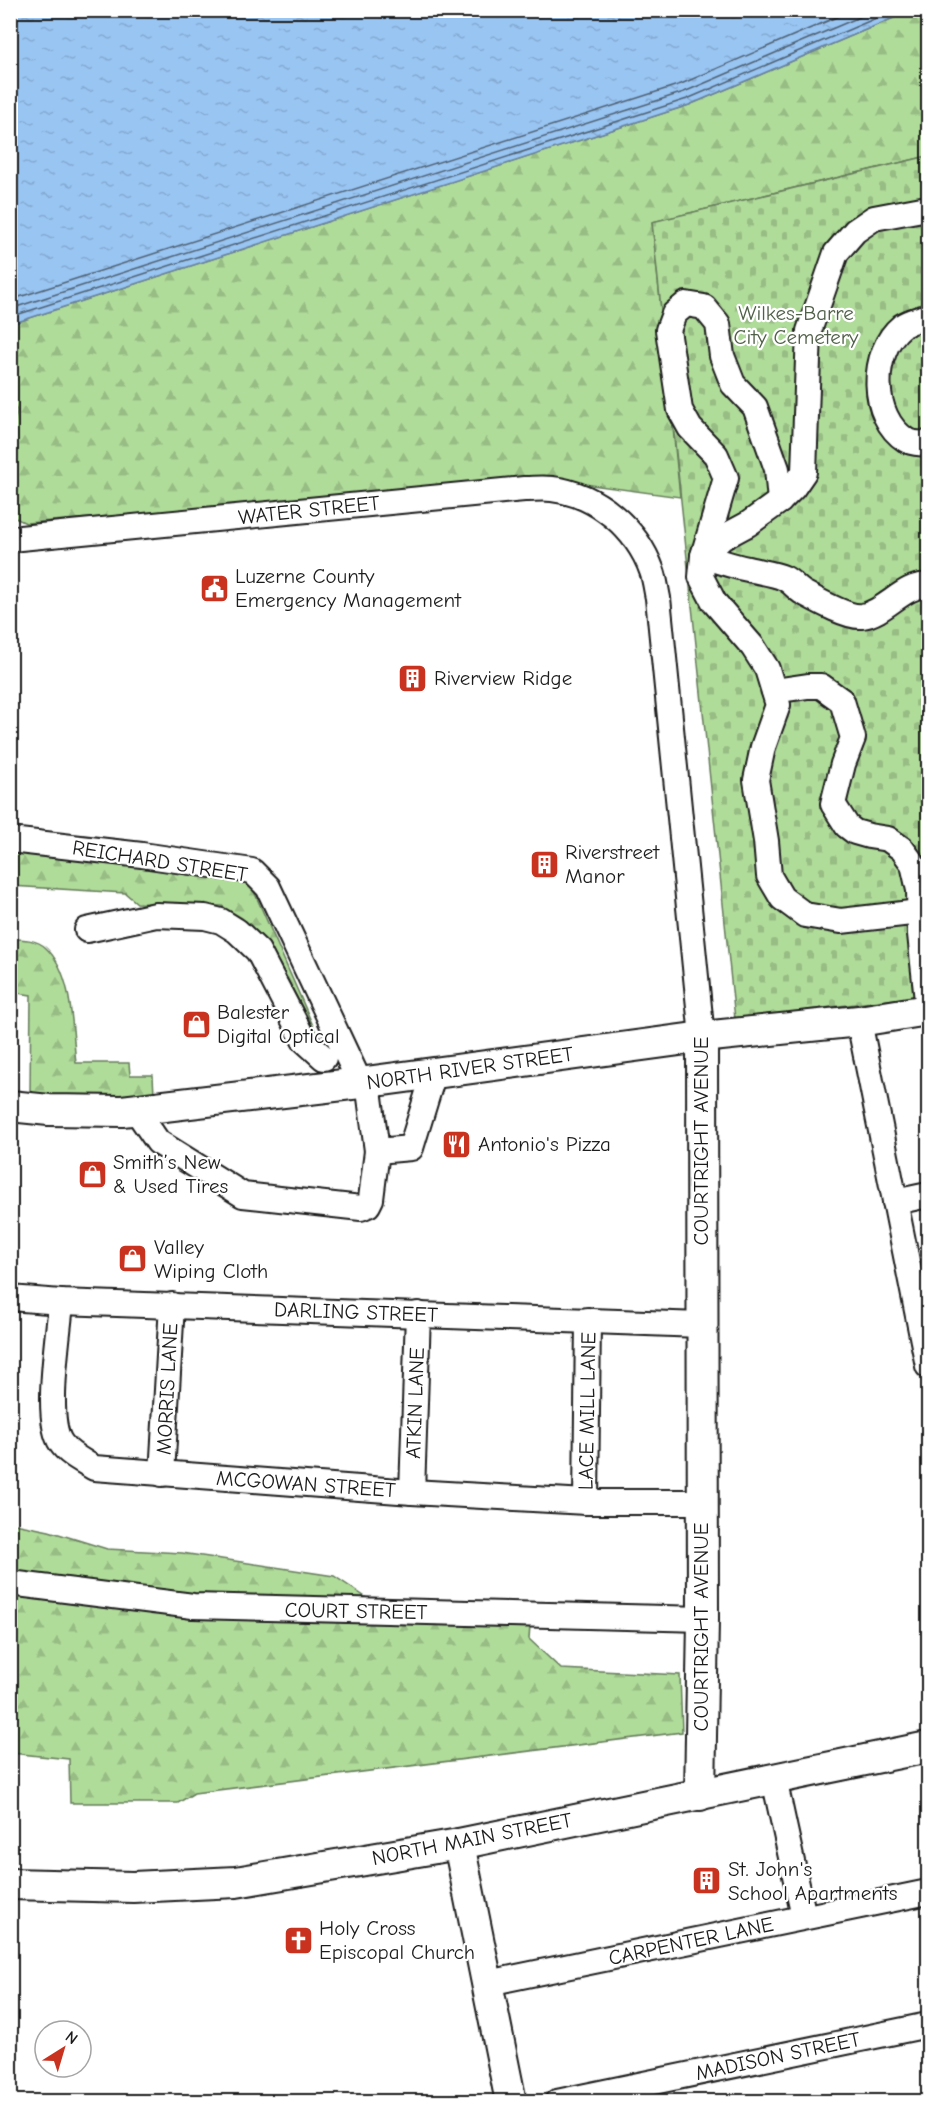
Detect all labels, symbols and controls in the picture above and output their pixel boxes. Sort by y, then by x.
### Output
park label: Wilkes-Barre City Cemetery [733,301,859,349]
street label: WATER STREET [237,491,381,529]
place label: Luzerne County Emergency Management [235,564,462,612]
public building icon: Luzerne County Emergency Management [198,572,230,604]
building icon: Riverview Ridge [397,662,429,694]
place label: Riverview Ridge [434,666,572,690]
street label: REICHARD STREET [71,835,249,887]
place label: Riverstreet Manor [565,840,660,888]
building icon: Riverstreet Manor [528,848,560,880]
place label: Balester Digital Optical [217,1000,340,1048]
shop icon: Balester Digital Optical [180,1008,212,1040]
street label: COURTRIGHT AVENUE [689,1037,713,1245]
street label: NORTH RIVER STREET [365,1042,575,1094]
restaurant icon: Antonio's Pizza [441,1128,473,1160]
place label: Antonio's Pizza [478,1132,611,1156]
place label: Smith’s New & Used Tires [113,1150,228,1198]
shop icon: Smith’s New & Used Tires [76,1158,108,1190]
place label: Valley Wiping Cloth [154,1235,268,1283]
shop icon: Valley Wiping Cloth [117,1243,149,1275]
street label: DARLING STREET [274,1297,438,1327]
street label: MORRIS LANE [152,1322,182,1456]
street label: LACE MILL LANE [574,1332,600,1490]
street label: ATKIN LANE [401,1347,429,1459]
street label: MCGOWAN STREET [215,1466,397,1502]
street label: COURTRIGHT AVENUE [689,1523,713,1731]
street label: COURT STREET [284,1598,428,1624]
street label: NORTH MAIN STREET [370,1808,574,1870]
place label: St. John's School Apartments [728,1857,898,1905]
building icon: St. John's School Apartments [691,1865,723,1897]
street label: CARPENTER LANE [606,1912,776,1970]
place label: Holy Cross Episcopal Church [319,1916,475,1964]
church icon: Holy Cross Episcopal Church [282,1924,314,1956]
north arrow [33,2019,93,2079]
text: N [62,2027,81,2048]
street label: MADISON STREET [693,2027,863,2085]

